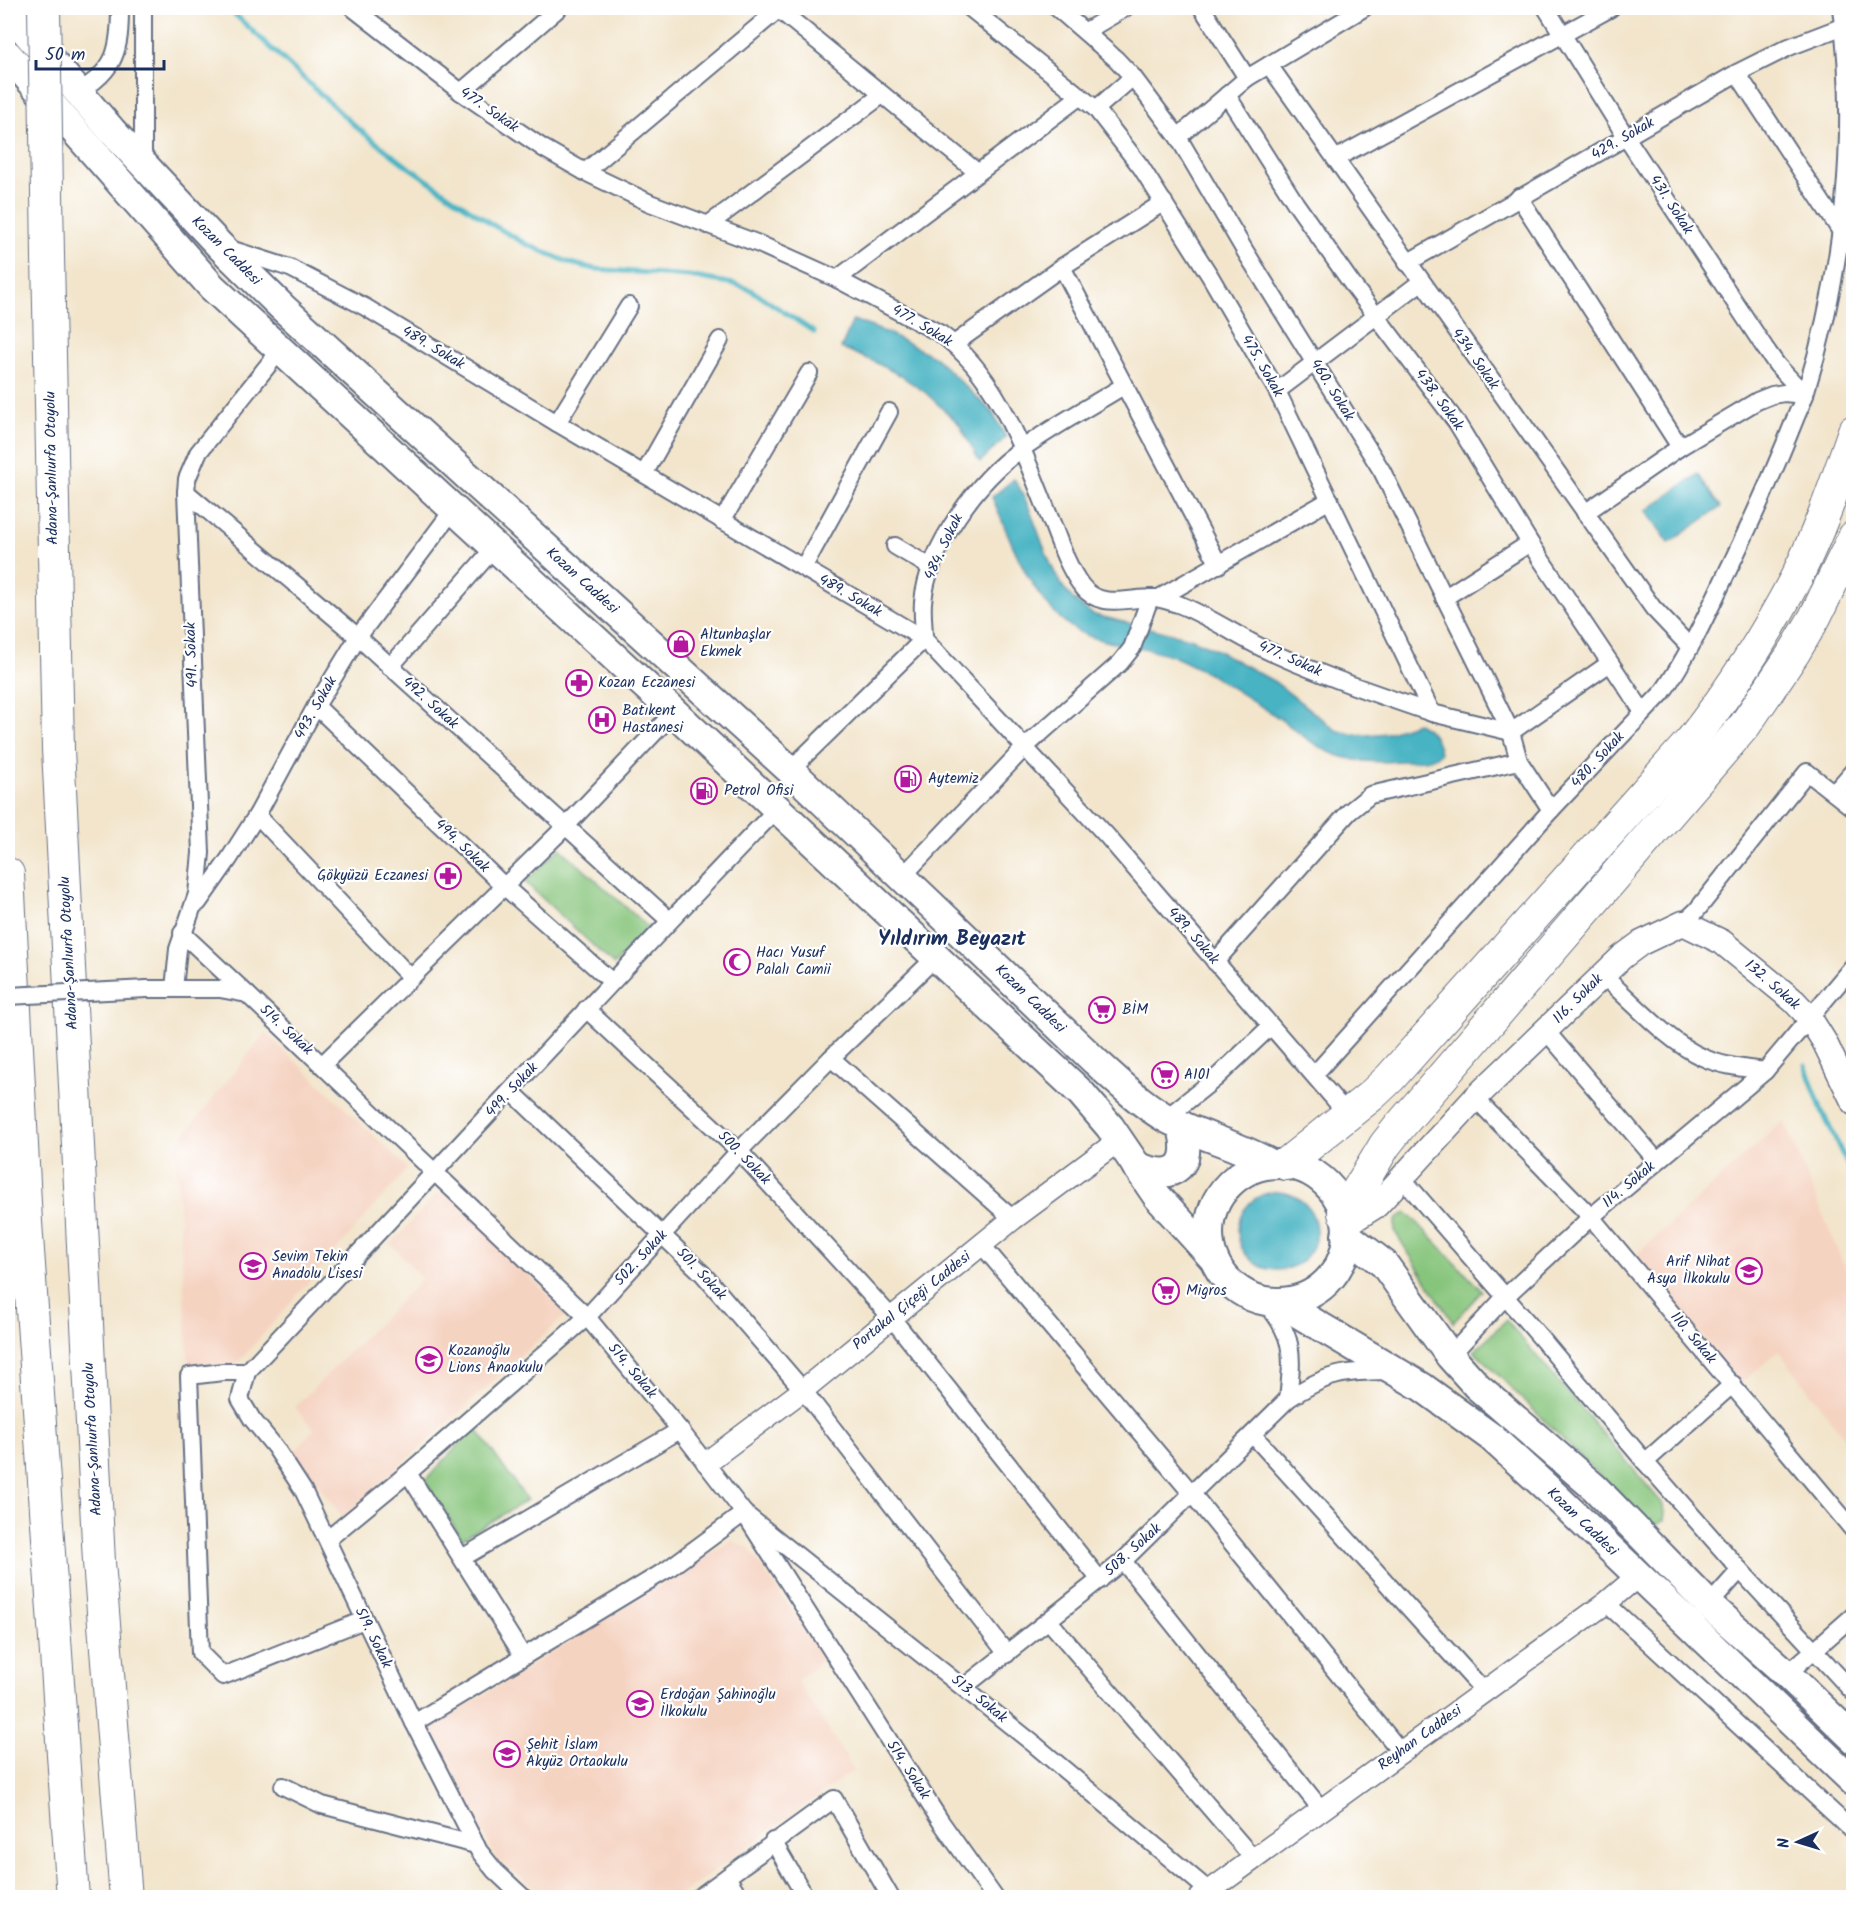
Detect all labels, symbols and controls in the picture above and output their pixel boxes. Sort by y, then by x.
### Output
scale bar [36,33,164,71]
text: 50 m [45,41,85,70]
street label: 477. Sokak [454,81,524,140]
street label: 429. Sokak [1587,111,1660,167]
street label: 431. Sokak [1643,170,1700,240]
street label: Kozan Caddesi [185,210,268,293]
street label: 477. Sokak [887,298,958,354]
street label: 489. Sokak [397,320,470,377]
street label: 434. Sokak [1445,323,1506,396]
street label: 475. Sokak [1234,330,1290,403]
street label: 460. Sokak [1303,354,1361,427]
street label: 438. Sokak [1408,364,1470,437]
street label: Adana-Şanlıurfa Otoyolu [39,391,65,545]
street label: 484. Sokak [918,509,970,584]
street label: Kozan Caddesi [540,542,625,621]
street label: 489. Sokak [814,568,887,624]
street label: 491. Sokak [179,621,205,688]
place label: Altunbaşlar Ekmek [700,623,772,664]
shop icon: Altunbaşlar Ekmek [666,629,696,659]
street label: 477. Sokak [1254,634,1327,684]
pharmacy icon: Kozan Eczanesi [564,668,594,698]
street label: 493. Sokak [288,671,344,744]
street label: 492. Sokak [396,671,465,736]
place label: Kozan Eczanesi [598,671,697,695]
place label: Batıkent Hastanesi [622,699,684,740]
hospital icon: Batıkent Hastanesi [587,705,617,735]
street label: 480. Sokak [1565,725,1631,794]
fuel station icon: Aytemiz [893,764,923,794]
place label: Aytemiz [928,767,979,791]
fuel station icon: Petrol Ofisi [689,776,719,806]
place label: Petrol Ofisi [724,779,795,803]
street label: 494. Sokak [429,813,496,879]
pharmacy icon: Gökyüzü Eczanesi [433,861,463,891]
place label: Gökyüzü Eczanesi [317,864,429,888]
street label: Adana-Şanlıurfa Otoyolu [53,876,85,1030]
street label: 489. Sokak [1161,902,1226,971]
district label: Yıldırım Beyazıt [878,923,1026,956]
place label: Hacı Yusuf Palalı Camii [756,941,832,982]
mosque icon: Hacı Yusuf Palalı Camii [722,947,752,977]
street label: 132. Sokak [1739,954,1806,1017]
street label: Kozan Caddesi [989,959,1072,1040]
street label: 116. Sokak [1547,967,1610,1030]
supermarket icon: BİM [1087,995,1117,1025]
place label: BİM [1122,998,1148,1022]
street label: 514. Sokak [254,999,319,1062]
street label: 499. Sokak [480,1056,545,1123]
supermarket icon: A101 [1150,1060,1180,1090]
place label: A101 [1184,1063,1210,1087]
street label: 500. Sokak [712,1125,777,1192]
street label: 114. Sokak [1597,1155,1662,1214]
street label: 502. Sokak [608,1224,674,1292]
street label: 501. Sokak [670,1242,733,1307]
place label: Sevim Tekin Anadolu Lisesi [272,1245,364,1286]
street label: Portakal Çiçeği Caddesi [847,1245,978,1357]
place label: Arif Nihat Asya İlkokulu [1647,1250,1730,1291]
school or university icon: Sevim Tekin Anadolu Lisesi [238,1251,268,1281]
school or university icon: Arif Nihat Asya İlkokulu [1734,1256,1764,1286]
supermarket icon: Migros [1151,1276,1181,1306]
place label: Migros [1186,1279,1227,1303]
street label: 110. Sokak [1664,1306,1723,1370]
street label: 514. Sokak [601,1338,663,1405]
place label: Kozanoğlu Lions Anaokulu [448,1339,543,1380]
school or university icon: Kozanoğlu Lions Anaokulu [414,1345,444,1375]
street label: Adana-Şanlıurfa Otoyolu [77,1362,109,1516]
street label: Kozan Caddesi [1541,1482,1624,1563]
street label: 508. Sokak [1099,1517,1168,1582]
street label: 519. Sokak [348,1603,399,1674]
street label: 513. Sokak [946,1669,1013,1730]
place label: Erdoğan Şahinoğlu İlkokulu [660,1683,776,1724]
school or university icon: Erdoğan Şahinoğlu İlkokulu [625,1689,655,1719]
street label: Reyhan Caddesi [1373,1698,1468,1777]
place label: Şehit İslam Akyüz Ortaokulu [526,1733,628,1774]
street label: 514. Sokak [880,1736,937,1805]
school or university icon: Şehit İslam Akyüz Ortaokulu [492,1739,522,1769]
north arrow [1768,1812,1828,1872]
text: N [1772,1837,1797,1849]

